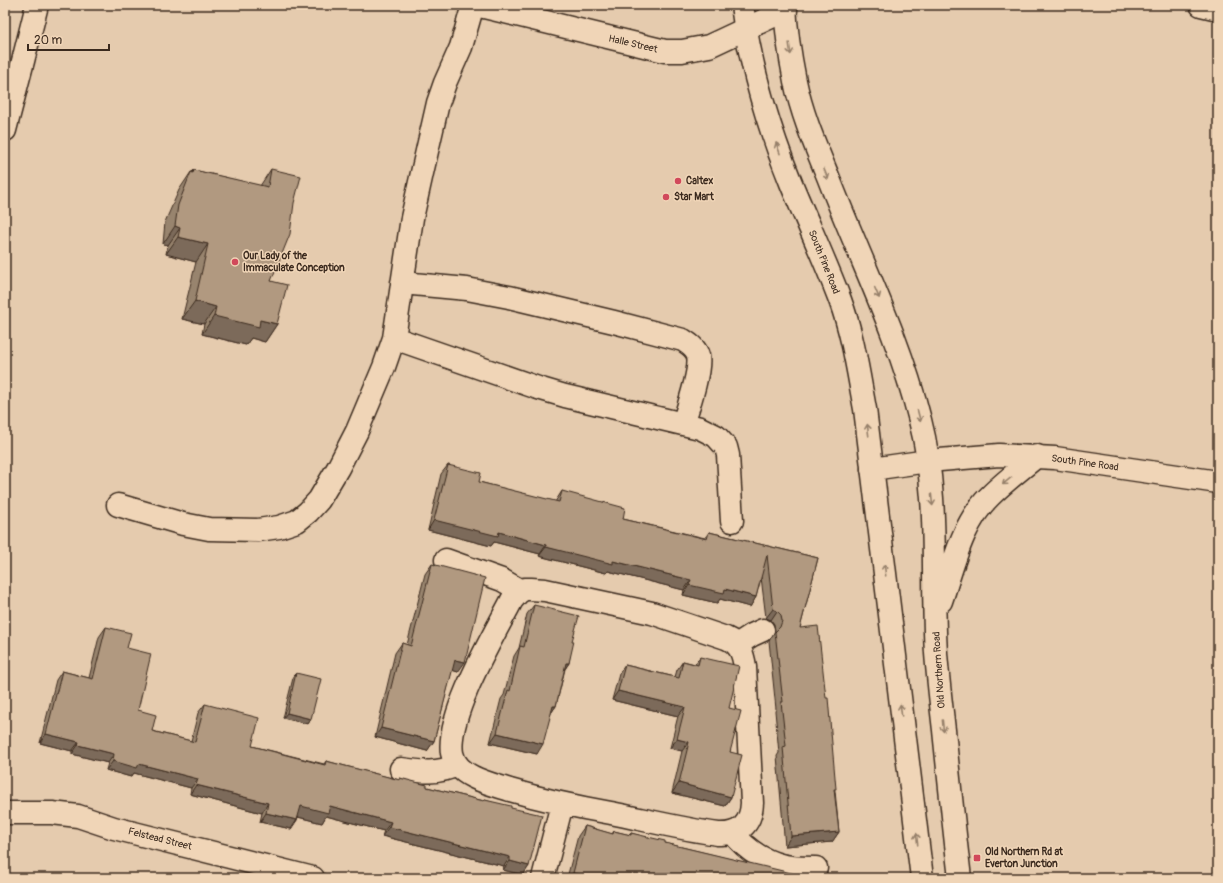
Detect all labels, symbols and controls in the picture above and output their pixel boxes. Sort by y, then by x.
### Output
scale bar [28,26,109,52]
text: 20 m [34,33,63,48]
street label: Halle Street [607,33,660,56]
one-way arrow [786,42,794,55]
one-way arrow [774,142,782,154]
one-way arrow [823,167,831,179]
place label: Caltex [686,175,713,187]
marker: Caltex [673,176,683,186]
place label: Star Mart [674,191,715,203]
marker: Star Mart [661,192,671,202]
street label: South Pine Road [806,228,842,296]
place label: Our Lady of the Immaculate Conception [243,250,345,274]
marker: Our Lady of the Immaculate Conception [230,257,240,267]
one-way arrow [874,287,881,299]
one-way arrow [916,409,923,422]
one-way arrow [864,424,871,437]
street label: South Pine Road [1051,452,1119,474]
one-way arrow [1002,477,1013,486]
one-way arrow [928,493,936,506]
one-way arrow [881,564,889,577]
street label: Old Northern Road [930,631,948,709]
one-way arrow [897,704,905,717]
one-way arrow [940,719,947,732]
street label: Felstead Street [127,825,194,853]
one-way arrow [913,833,921,846]
place label: Old Northern Rd at Everton Junction [985,846,1064,870]
marker: Old Northern Rd at Everton Junction [972,853,982,863]

